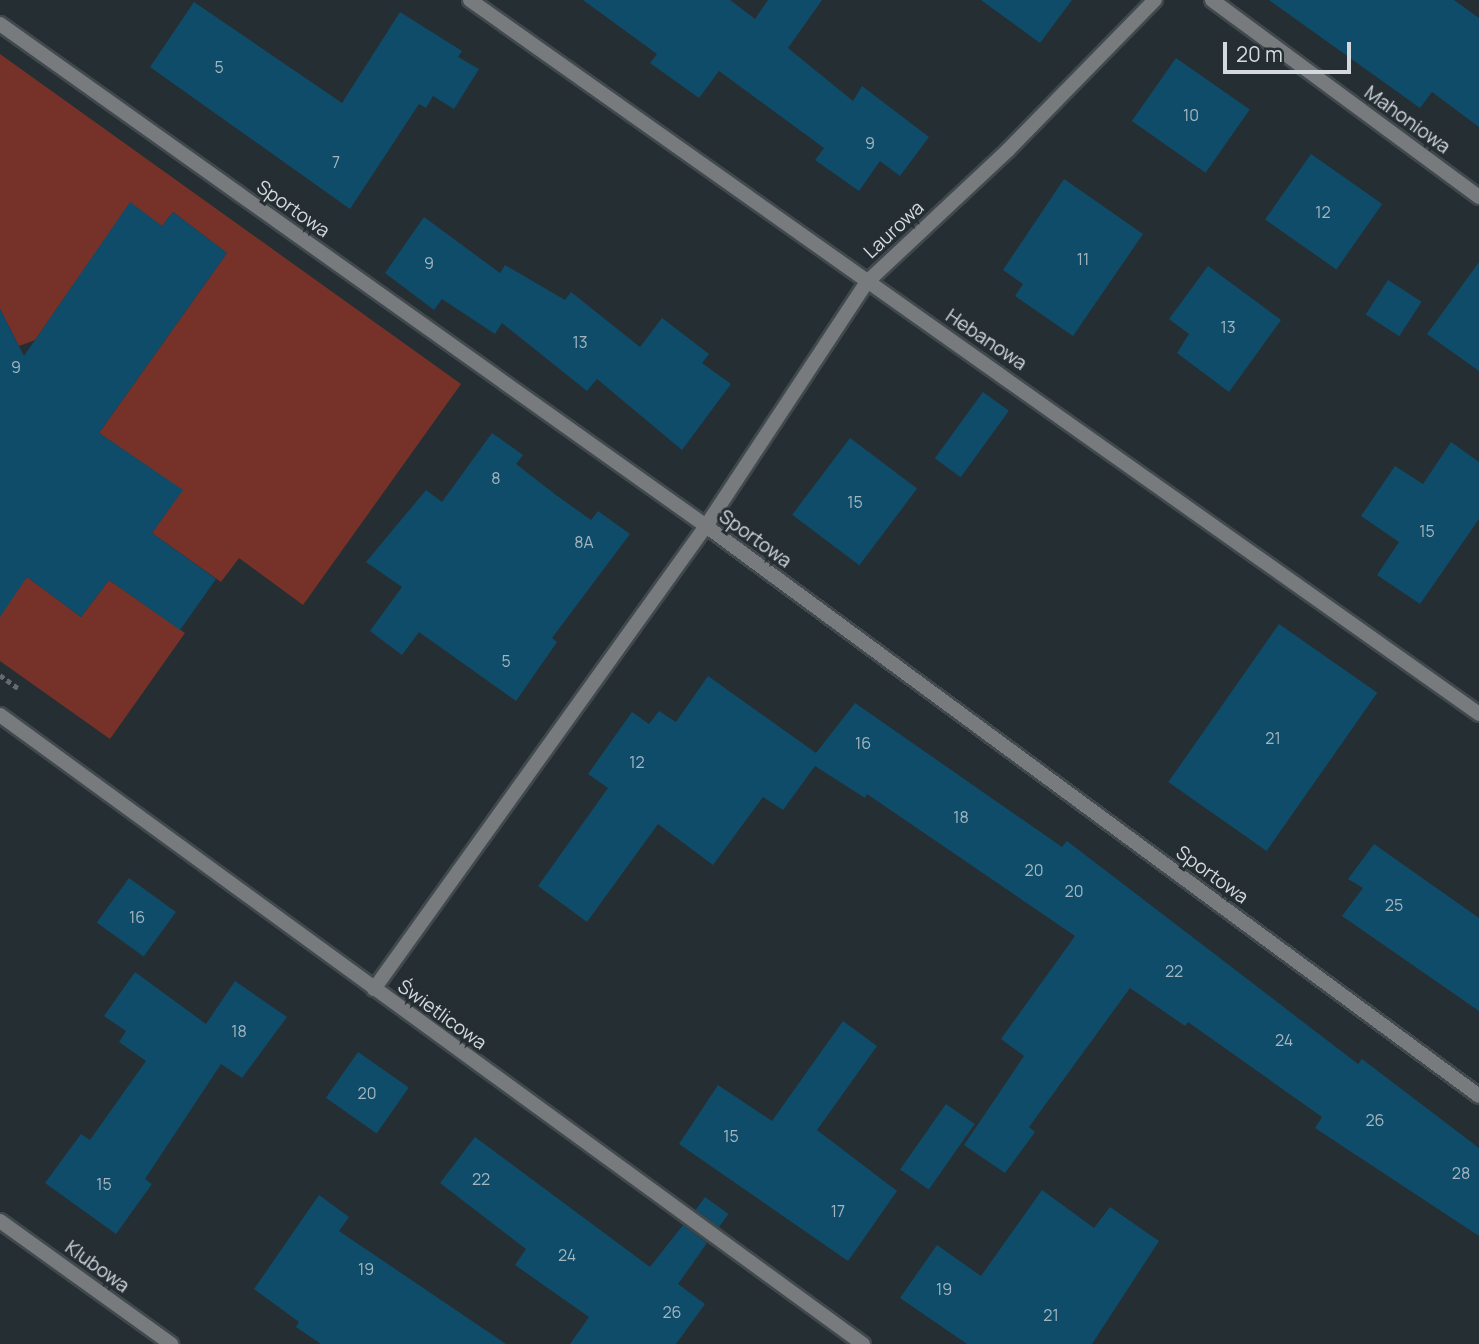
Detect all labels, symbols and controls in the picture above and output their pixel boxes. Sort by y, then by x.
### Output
scale bar [1227,28,1355,72]
text: 20 m [1236,40,1283,68]
house number: 5 [214,57,224,77]
street label: Mahoniowa [1360,81,1454,159]
house number: 10 [1183,105,1199,125]
house number: 9 [865,133,875,153]
house number: 7 [332,152,340,172]
street label: Sportowa [252,176,334,242]
street label: Laurowa [859,197,929,263]
house number: 12 [1315,202,1331,222]
house number: 11 [1077,249,1089,269]
house number: 9 [424,253,434,273]
street label: Hebanowa [941,305,1031,375]
house number: 13 [1220,317,1236,337]
house number: 13 [572,332,588,352]
house number: 9 [11,357,21,377]
house number: 8 [491,468,501,488]
house number: 15 [847,492,863,512]
street label: Sportowa [714,505,796,573]
house number: 15 [1419,521,1435,541]
house number: 8A [574,532,594,552]
house number: 5 [501,651,511,671]
house number: 21 [1265,728,1281,748]
house number: 16 [855,733,871,753]
house number: 12 [629,752,645,772]
house number: 18 [953,807,969,827]
street label: Sportowa [1171,841,1253,909]
house number: 20 [1025,860,1043,880]
house number: 20 [1065,881,1083,901]
house number: 25 [1385,895,1403,915]
house number: 16 [129,907,145,927]
house number: 22 [1165,961,1183,981]
street label: Świetlicowa [393,975,491,1055]
house number: 18 [231,1021,247,1041]
house number: 24 [1275,1030,1293,1050]
house number: 20 [358,1083,376,1103]
house number: 26 [1365,1110,1385,1130]
house number: 15 [723,1126,739,1146]
house number: 28 [1452,1163,1470,1183]
house number: 22 [472,1169,490,1189]
house number: 15 [96,1174,112,1194]
house number: 17 [831,1201,845,1221]
street label: Klubowa [60,1236,134,1298]
house number: 24 [558,1245,576,1265]
house number: 19 [358,1259,374,1279]
house number: 19 [936,1279,952,1299]
house number: 26 [662,1302,682,1322]
house number: 21 [1043,1305,1059,1325]

